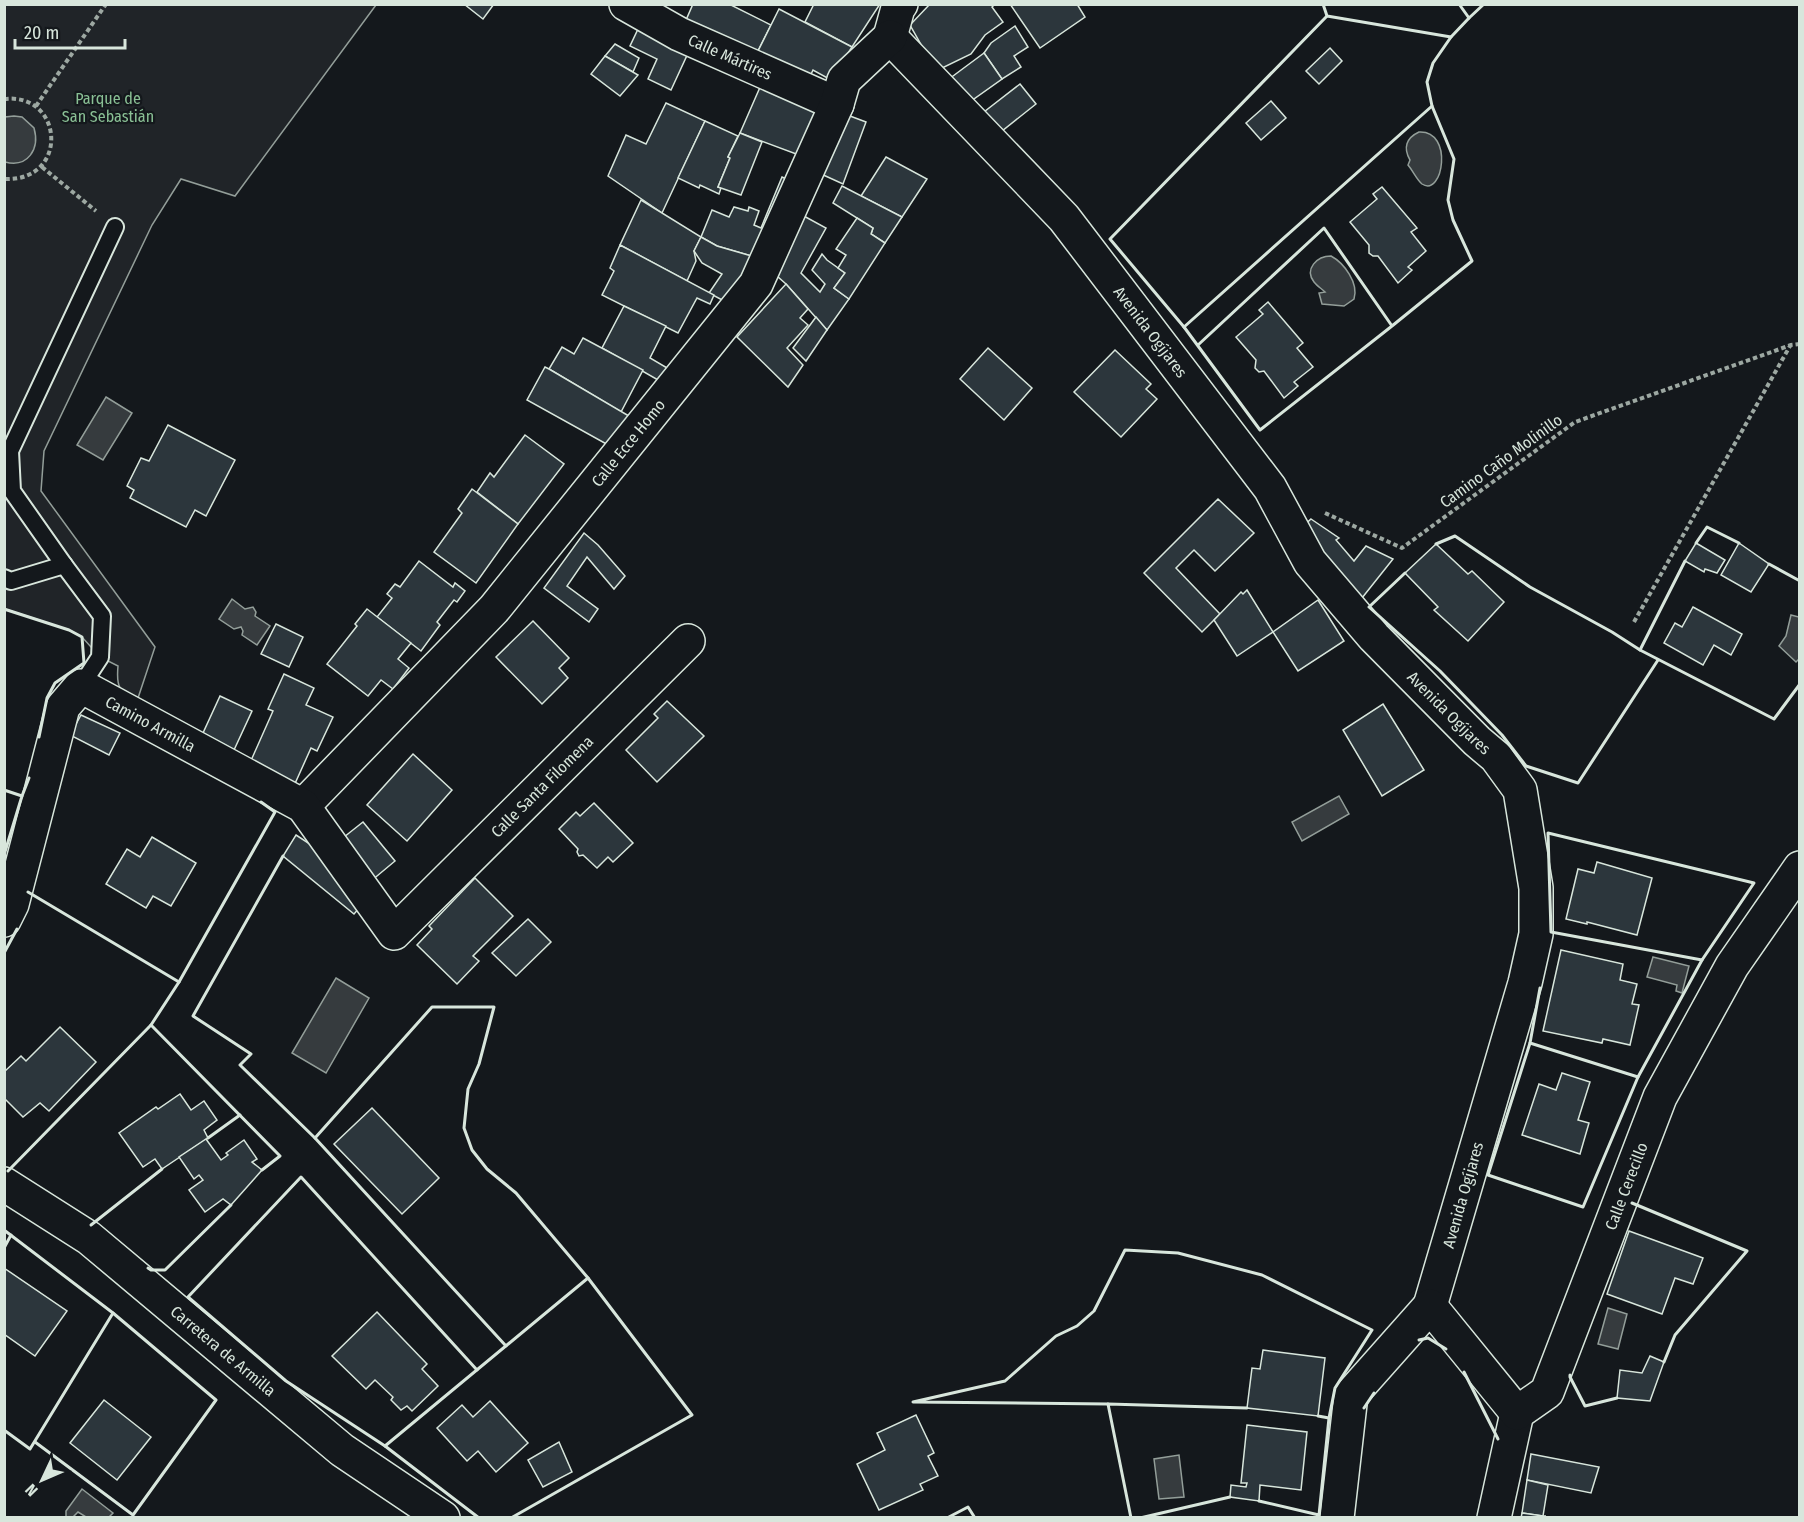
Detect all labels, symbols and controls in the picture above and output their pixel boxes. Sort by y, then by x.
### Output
scale bar [15,12,124,50]
text: 20 m [24,22,59,44]
street label: Calle Mártires [685,30,775,84]
park label: Parque de San Sebastián [62,89,154,126]
street label: Avenida Ogíjares [1110,282,1192,381]
street label: Calle Ecce Homo [587,395,669,490]
street label: Camino Caño Molinillo [1436,410,1566,512]
street label: Avenida Ogíjares [1404,667,1495,758]
street label: Camino Armilla [102,692,199,756]
street label: Calle Santa Filomena [487,731,597,841]
street label: Calle Cerecillo [1601,1139,1651,1232]
street label: Avenida Ogíjares [1439,1140,1487,1250]
street label: Carretera de Armilla [167,1301,280,1400]
north arrow [12,1450,72,1510]
text: N [21,1480,42,1500]

